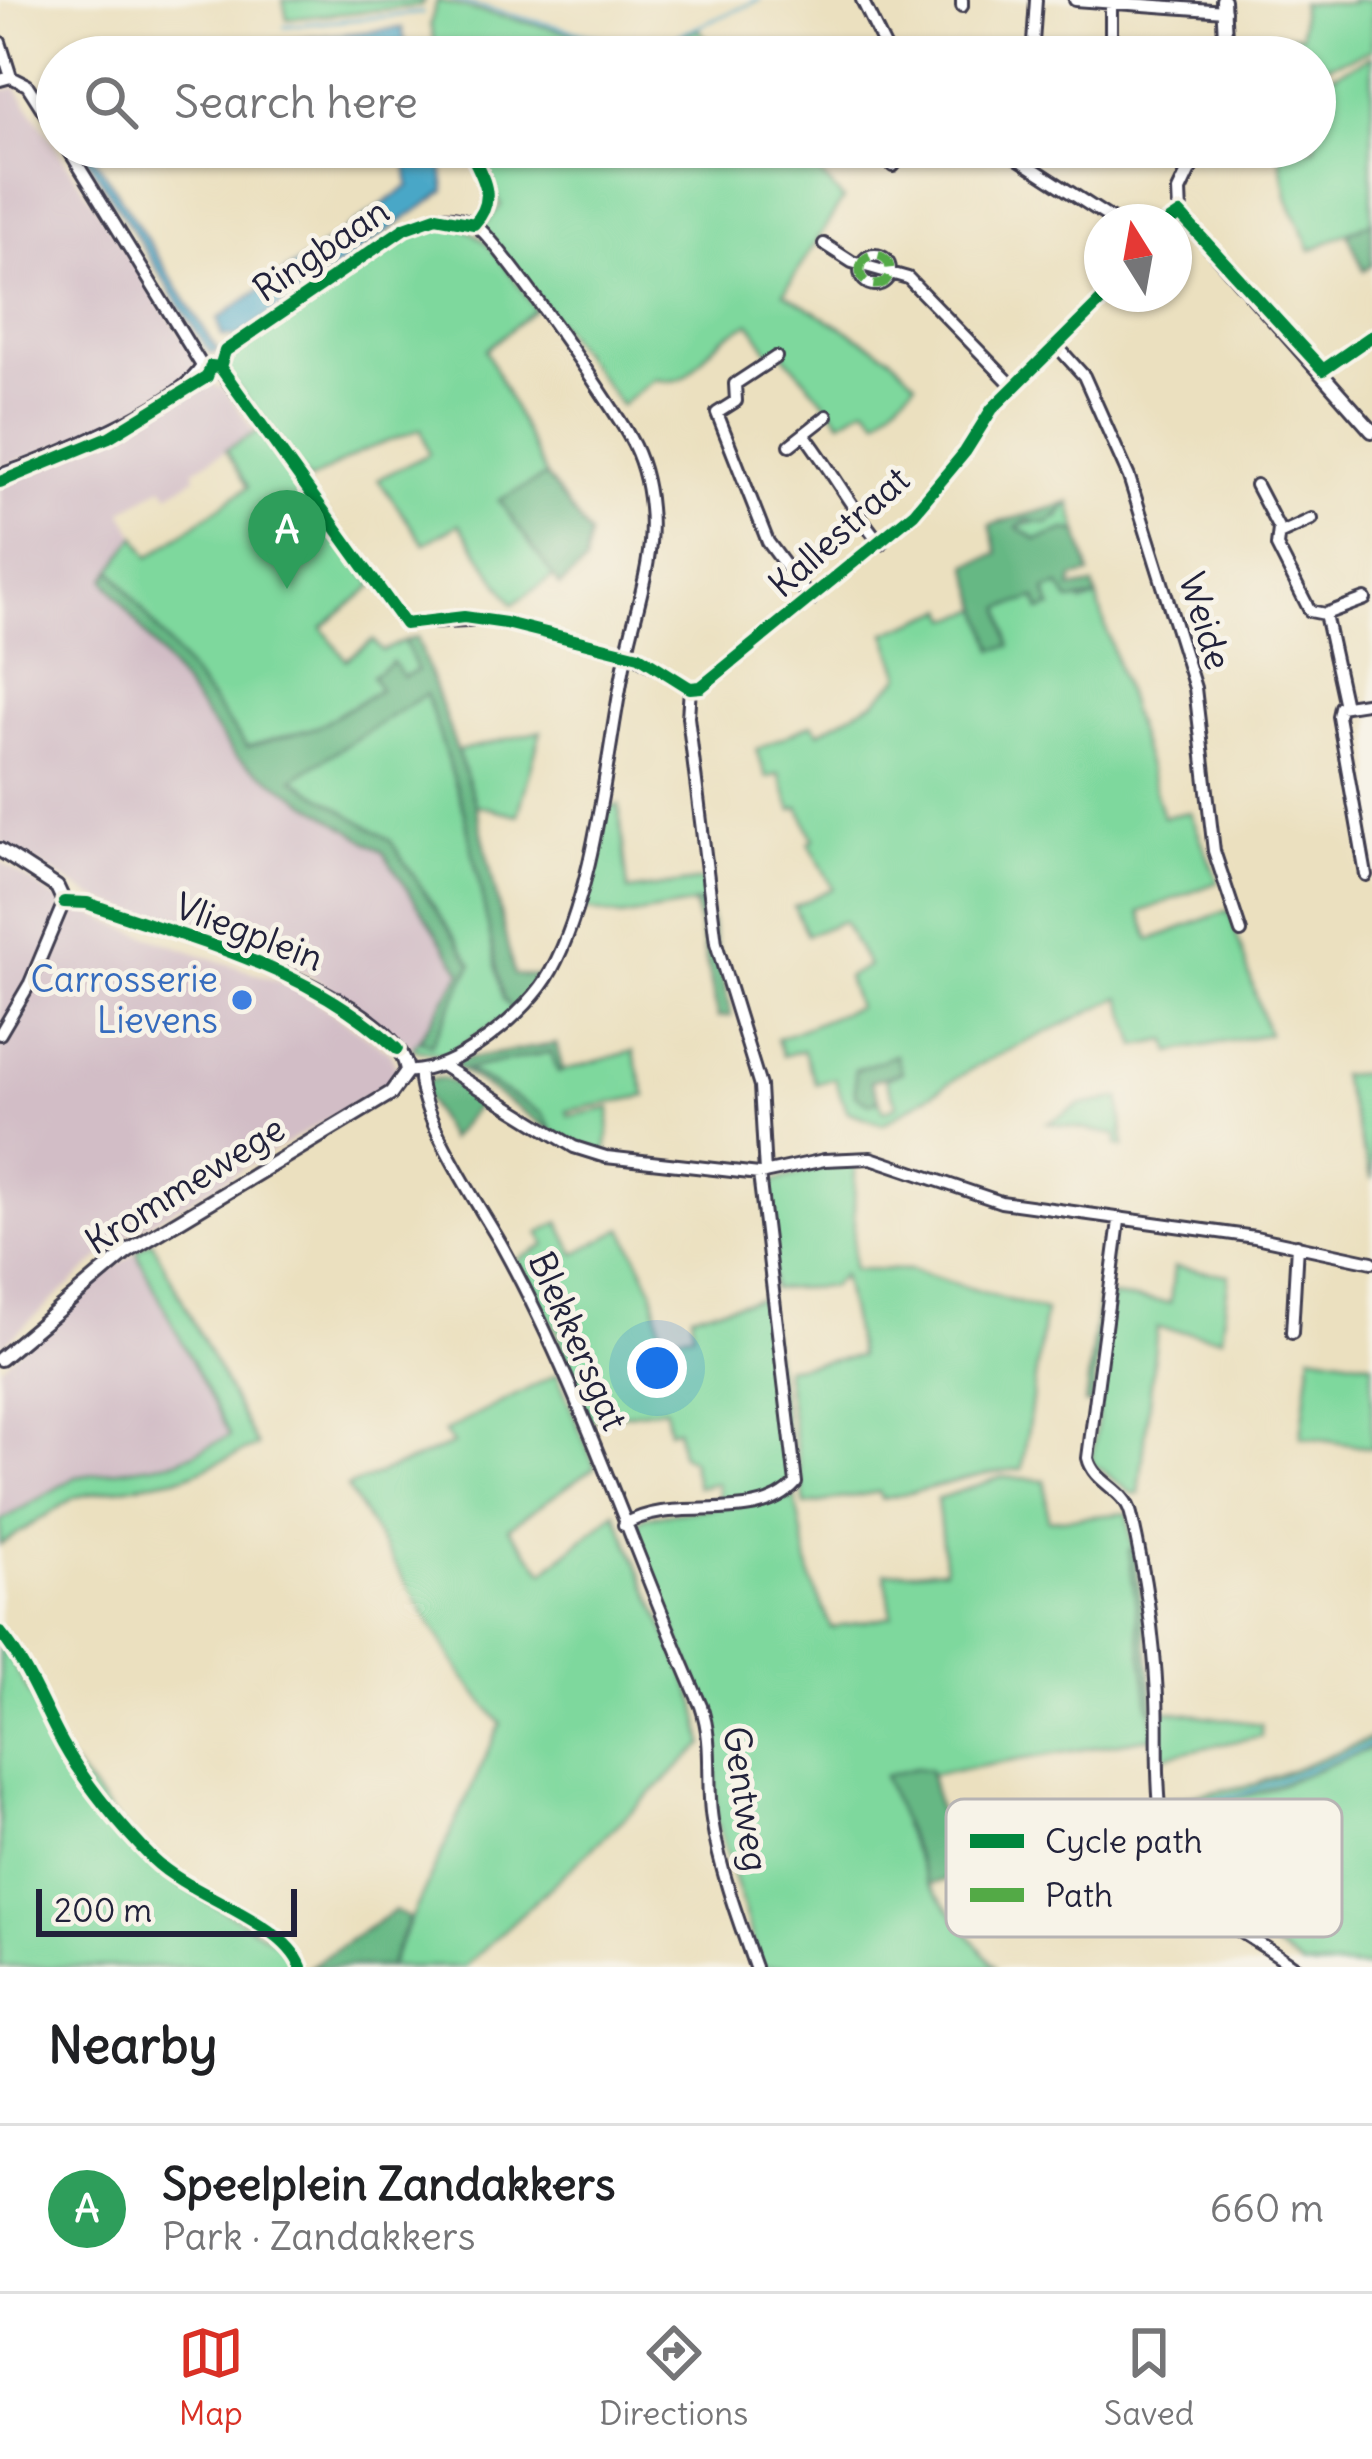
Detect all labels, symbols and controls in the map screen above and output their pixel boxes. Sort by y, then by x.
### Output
search box [36,36,1336,168]
icon: search [78,69,144,135]
text: Search here [174,74,418,130]
street label: Ringbaan [245,188,397,312]
north arrow [1084,204,1192,312]
street label: Kallestraat [759,457,919,607]
pin: A [248,490,326,589]
street label: Weide [1169,567,1241,675]
street label: Vliegplein [169,883,329,981]
place label: Carrosserie Lievens [30,957,218,1043]
marker: Carrosserie Lievens [229,987,255,1013]
street label: Krommewege [77,1106,293,1264]
street label: Blekkersgat [519,1245,637,1437]
your location [627,1338,687,1398]
street label: Gentweg [714,1724,778,1874]
legend [946,1799,1342,1937]
text: Cycle path [1045,1820,1203,1862]
text: Path [1045,1874,1113,1916]
scale bar [36,1883,297,1936]
text: 200 m [54,1889,152,1931]
text: Nearby [48,2013,217,2077]
text: Speelplein Zandakkers [162,2156,615,2212]
text: A [74,2184,100,2233]
text: 660 m [1210,2184,1324,2233]
text: Park · Zandakkers [162,2212,475,2261]
tab: Map [178,2320,244,2434]
tab: Directions [599,2320,748,2434]
tab: Saved [1104,2320,1194,2434]

